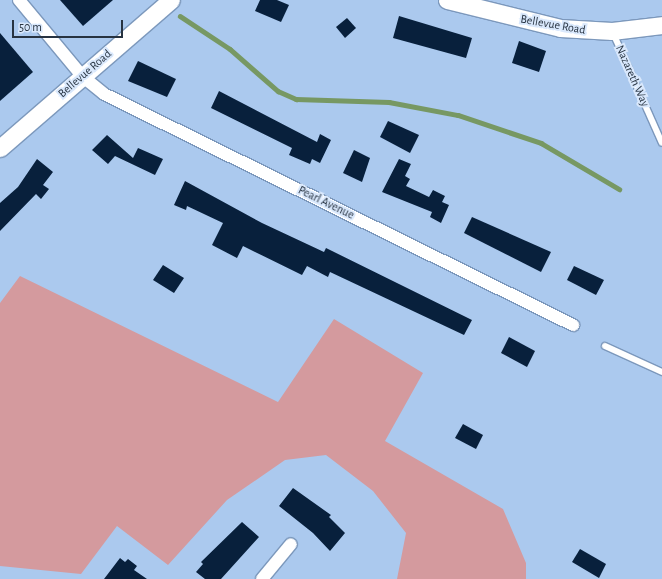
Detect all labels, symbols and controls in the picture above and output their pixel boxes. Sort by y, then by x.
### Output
scale bar [14,12,125,38]
street label: Bellevue Road [519,12,587,38]
text: 50 m [19,21,42,33]
street label: Nazareth Way [612,43,652,109]
street label: Bellevue Road [55,47,115,101]
street label: Pearl Avenue [296,183,356,223]

